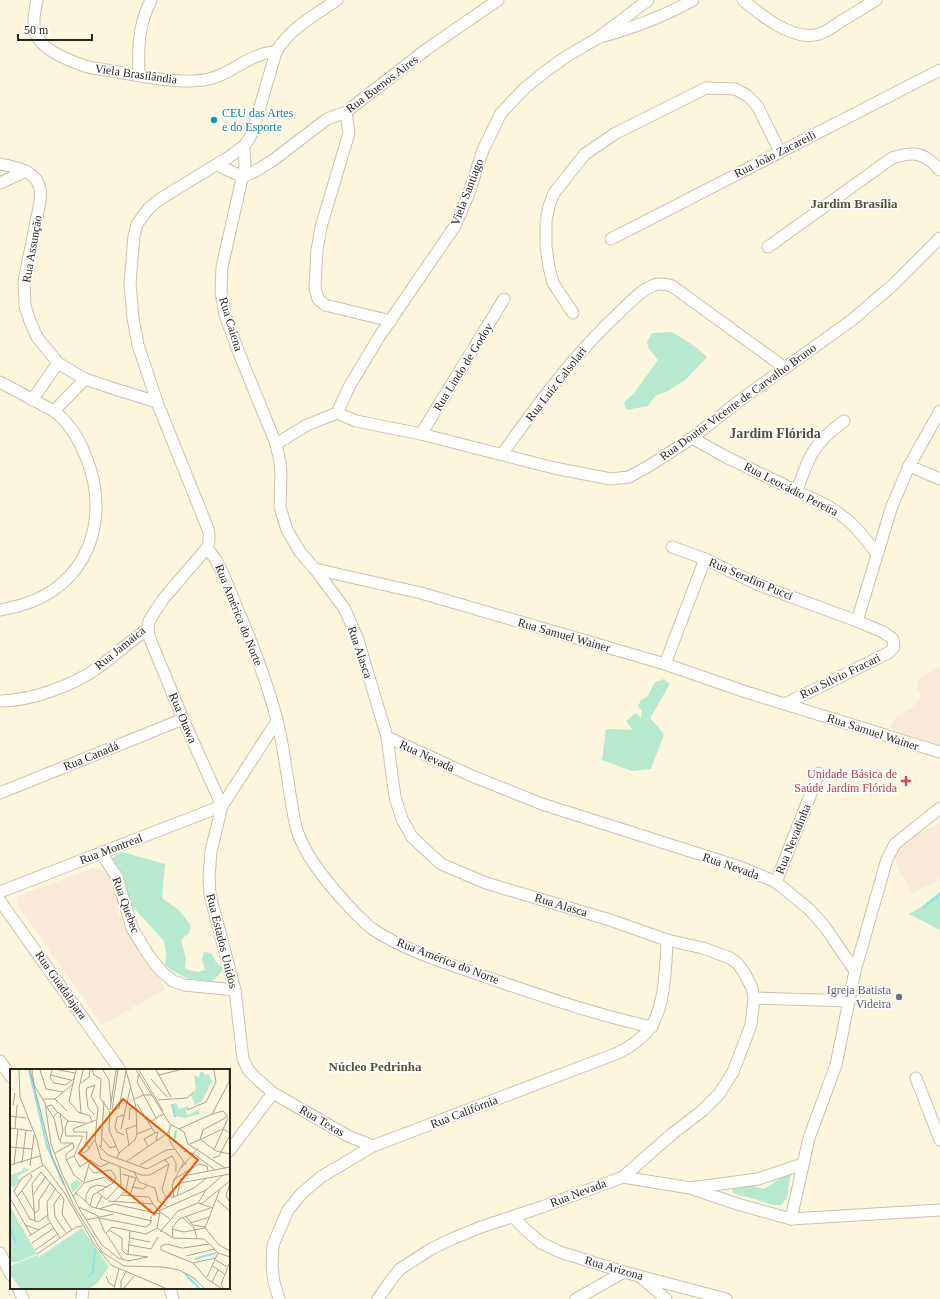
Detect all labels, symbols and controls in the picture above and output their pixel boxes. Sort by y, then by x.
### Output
scale bar [18,16,92,42]
text: 50 m [24,23,49,37]
street label: Rua Buenos Aires [343,52,421,116]
street label: Viela Brasilândia [94,61,179,87]
place label: CEU das Artes e do Esporte [222,106,294,134]
marker: CEU das Artes e do Esporte [209,115,219,125]
street label: Rua João Zacareili [732,127,819,181]
street label: Viela Santiago [448,157,486,227]
district label: Jardim Brasília [810,196,898,211]
street label: Rua Assunção [19,214,45,284]
street label: Rua Caiena [216,295,246,353]
street label: Rua Lindo de Godoy [430,320,496,414]
street label: Rua Doutor Vicente de Carvalho Bruno [657,340,819,464]
street label: Rua Luiz Calsolari [523,343,590,424]
district label: Jardim Flórida [729,426,821,441]
street label: Rua Leocádio Pereira [742,459,841,519]
street label: Rua Serafim Pucci [707,555,796,603]
street label: Rua América do Norte [212,562,266,668]
street label: Rua Samuel Wainer [516,615,612,655]
street label: Rua Jamaica [92,623,149,673]
street label: Rua Alasca [345,624,376,681]
street label: Rua Silvio Fracari [797,650,883,702]
street label: Rua Otawa [166,691,200,746]
street label: Rua Samuel Wainer [825,711,921,753]
street label: Rua Nevada [397,737,457,775]
street label: Rua Canadá [61,738,121,773]
place label: Unidade Básica de Saúde Jardim Flórida [794,767,898,795]
marker: Unidade Básica de Saúde Jardim Flórida [900,775,912,787]
street label: Rua Nevadinha [773,801,814,876]
street label: Rua Montreal [78,830,145,867]
street label: Rua Nevada [701,850,762,882]
street label: Rua Quebec [109,875,143,935]
street label: Rua Alasca [533,890,590,920]
street label: Rua Estados Unidos [203,892,241,990]
street label: Rua América do Norte [395,935,501,987]
street label: Rua Guadalajara [32,948,90,1022]
place label: Igreja Batista Videira [827,983,892,1011]
marker: Igreja Batista Videira [894,992,904,1002]
district label: Núcleo Pedrinha [329,1059,422,1074]
inset map [10,1069,230,1289]
street label: Rua Califórnia [428,1093,500,1131]
street label: Rua Texas [297,1102,347,1140]
street label: Rua Nevada [548,1176,609,1210]
street label: Rua Arizona [583,1253,646,1283]

